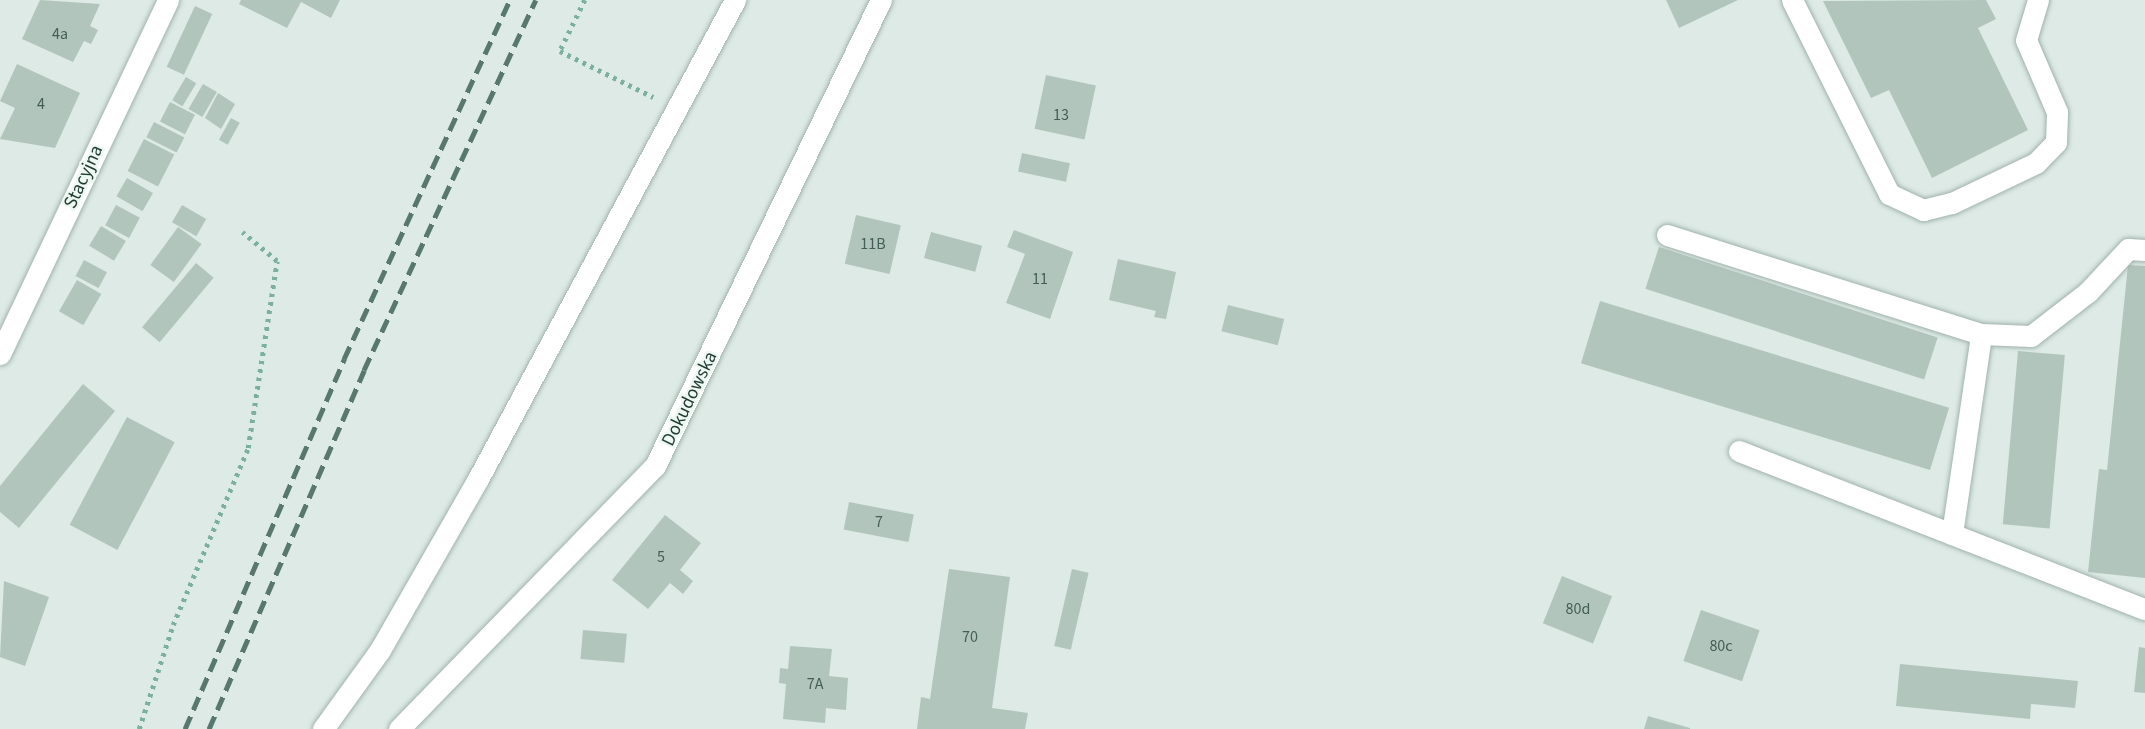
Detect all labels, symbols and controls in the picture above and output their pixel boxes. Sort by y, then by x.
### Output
house number: 4a [52,24,68,44]
house number: 4 [37,94,45,114]
house number: 13 [1053,105,1069,125]
street label: Stacyjna [59,142,109,212]
house number: 11B [860,234,886,254]
house number: 11 [1032,269,1048,289]
street label: Dokudowska [657,348,723,450]
house number: 7 [875,512,883,532]
house number: 5 [657,547,665,567]
house number: 80d [1566,599,1590,619]
house number: 70 [962,627,978,647]
house number: 80c [1709,636,1733,656]
house number: 7A [807,674,823,694]

